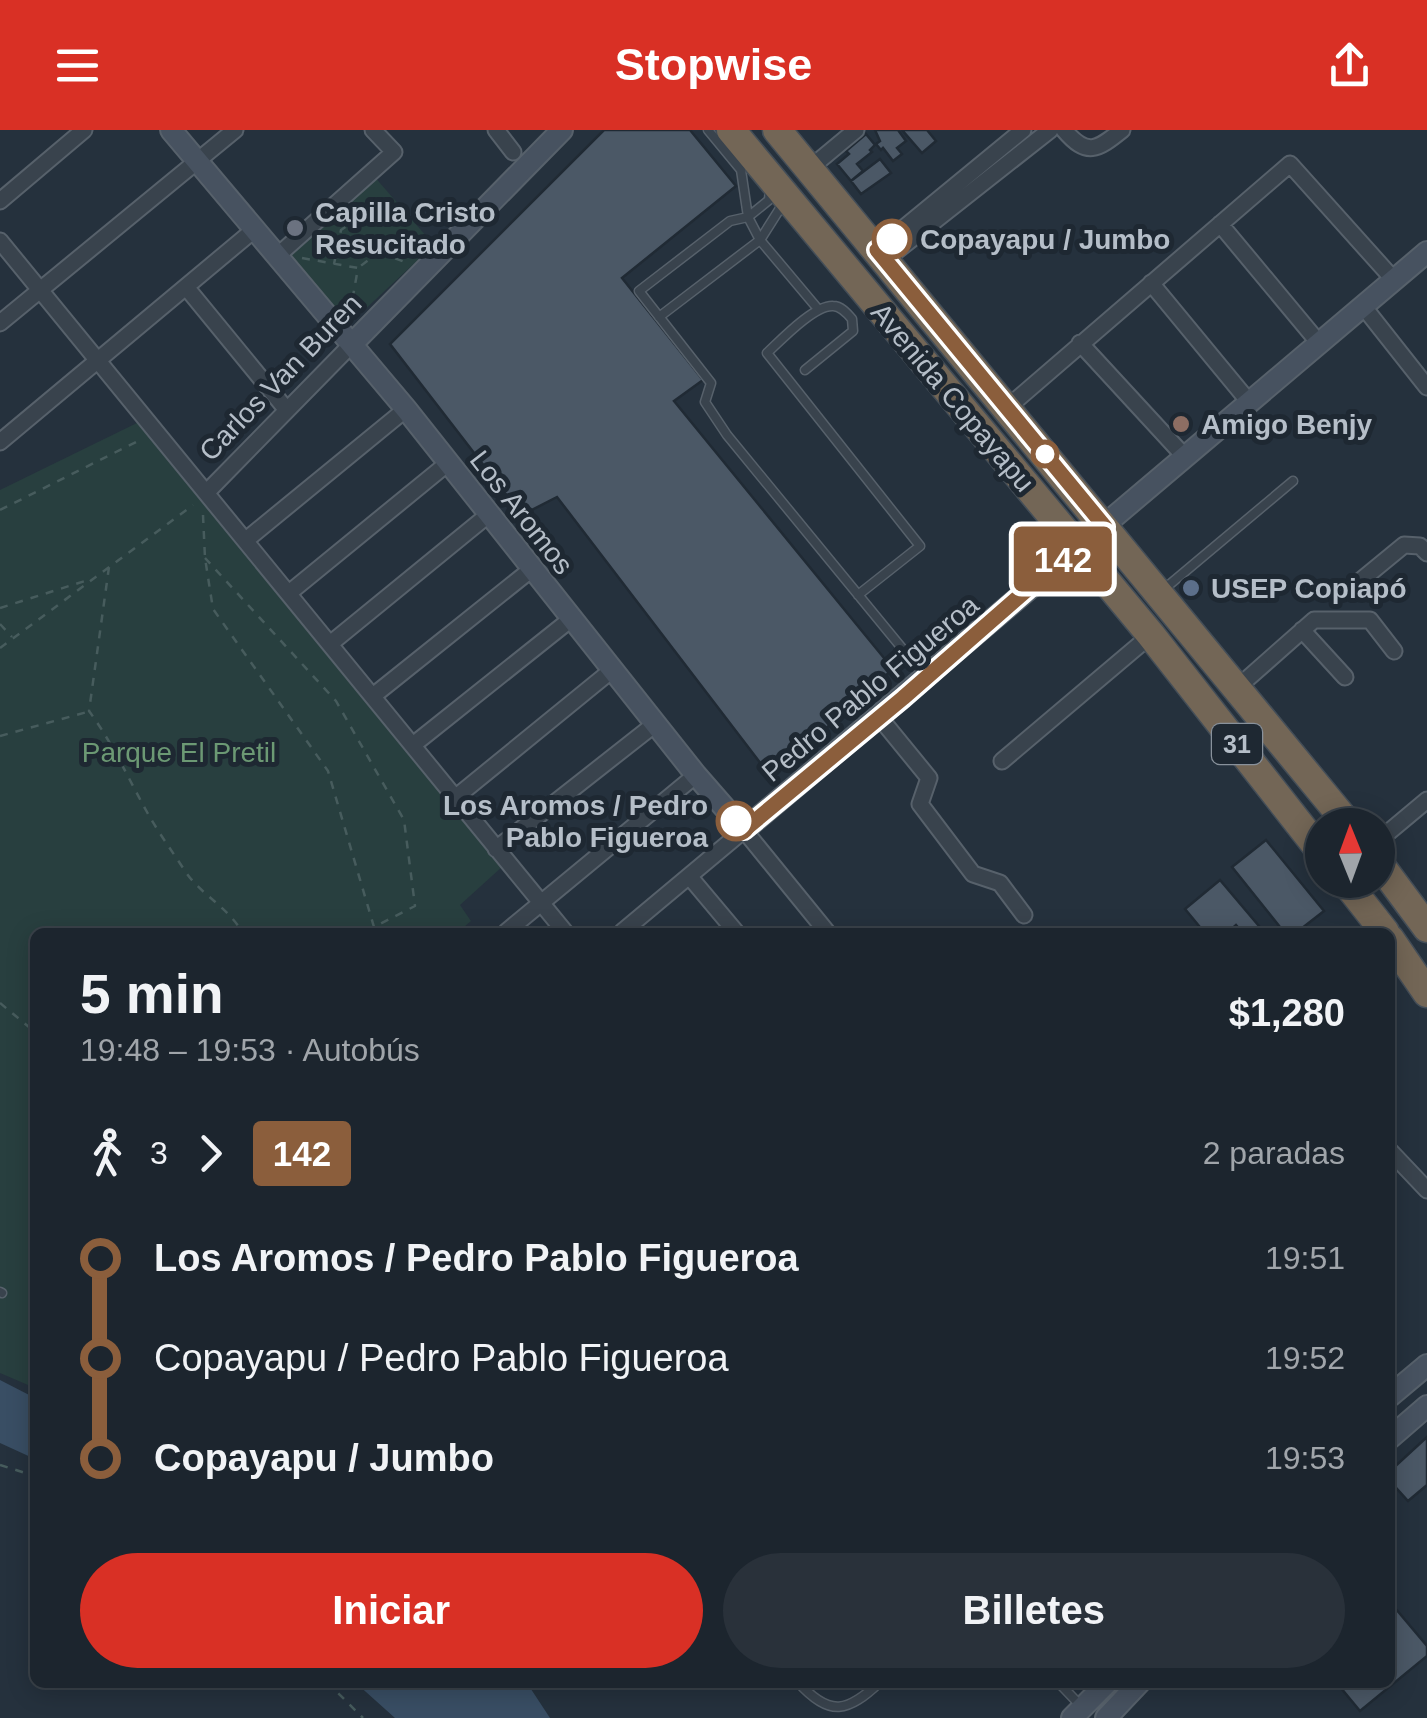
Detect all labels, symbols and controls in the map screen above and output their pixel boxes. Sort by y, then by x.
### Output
icon: menu [50,38,105,93]
icon: share [1322,38,1377,93]
text: Stopwise [615,39,812,90]
place label: Capilla Cristo Resucitado [315,197,495,260]
marker: Capilla Cristo Resucitado [284,217,306,239]
marker: Copayapu / Jumbo [873,220,911,258]
place label: Copayapu / Jumbo [920,224,1170,255]
street label: Carlos Van Buren [193,288,368,467]
street label: Avenida Copayapu [865,297,1040,498]
place label: Amigo Benjy [1201,409,1373,440]
marker: Amigo Benjy [1170,413,1192,435]
unlabelled marker [1032,441,1058,467]
street label: Los Aromos [464,445,579,580]
line badge: 142 [1006,526,1120,592]
text: 142 [1034,540,1092,579]
place label: USEP Copiapó [1211,573,1407,604]
marker: USEP Copiapó [1180,577,1202,599]
street label: Pedro Pablo Figueroa [756,589,985,788]
road number: 31 [1212,724,1262,764]
park label: Parque El Pretil [82,737,276,768]
place label: Los Aromos / Pedro Pablo Figueroa [443,790,708,853]
marker: Los Aromos / Pedro Pablo Figueroa [717,802,755,840]
north arrow [1305,808,1395,898]
map controls [1305,808,1395,898]
text: 5 min [80,963,224,1025]
text: $1,280 [1229,992,1345,1034]
text: 19:48 – 19:53 · Autobús [80,1032,420,1068]
icon: walk [80,1126,135,1181]
icon: forward [183,1126,238,1181]
text: 142 [273,1134,331,1173]
text: 3 [150,1135,168,1171]
text: 2 paradas [1203,1135,1345,1171]
text: Los Aromos / Pedro Pablo Figueroa [154,1237,799,1279]
text: 19:51 [1265,1240,1345,1276]
text: Copayapu / Pedro Pablo Figueroa [154,1337,729,1379]
text: 19:52 [1265,1340,1345,1376]
text: Copayapu / Jumbo [154,1437,494,1479]
text: 19:53 [1265,1440,1345,1476]
button: Iniciar [80,1553,703,1668]
button: Billetes [723,1553,1345,1668]

